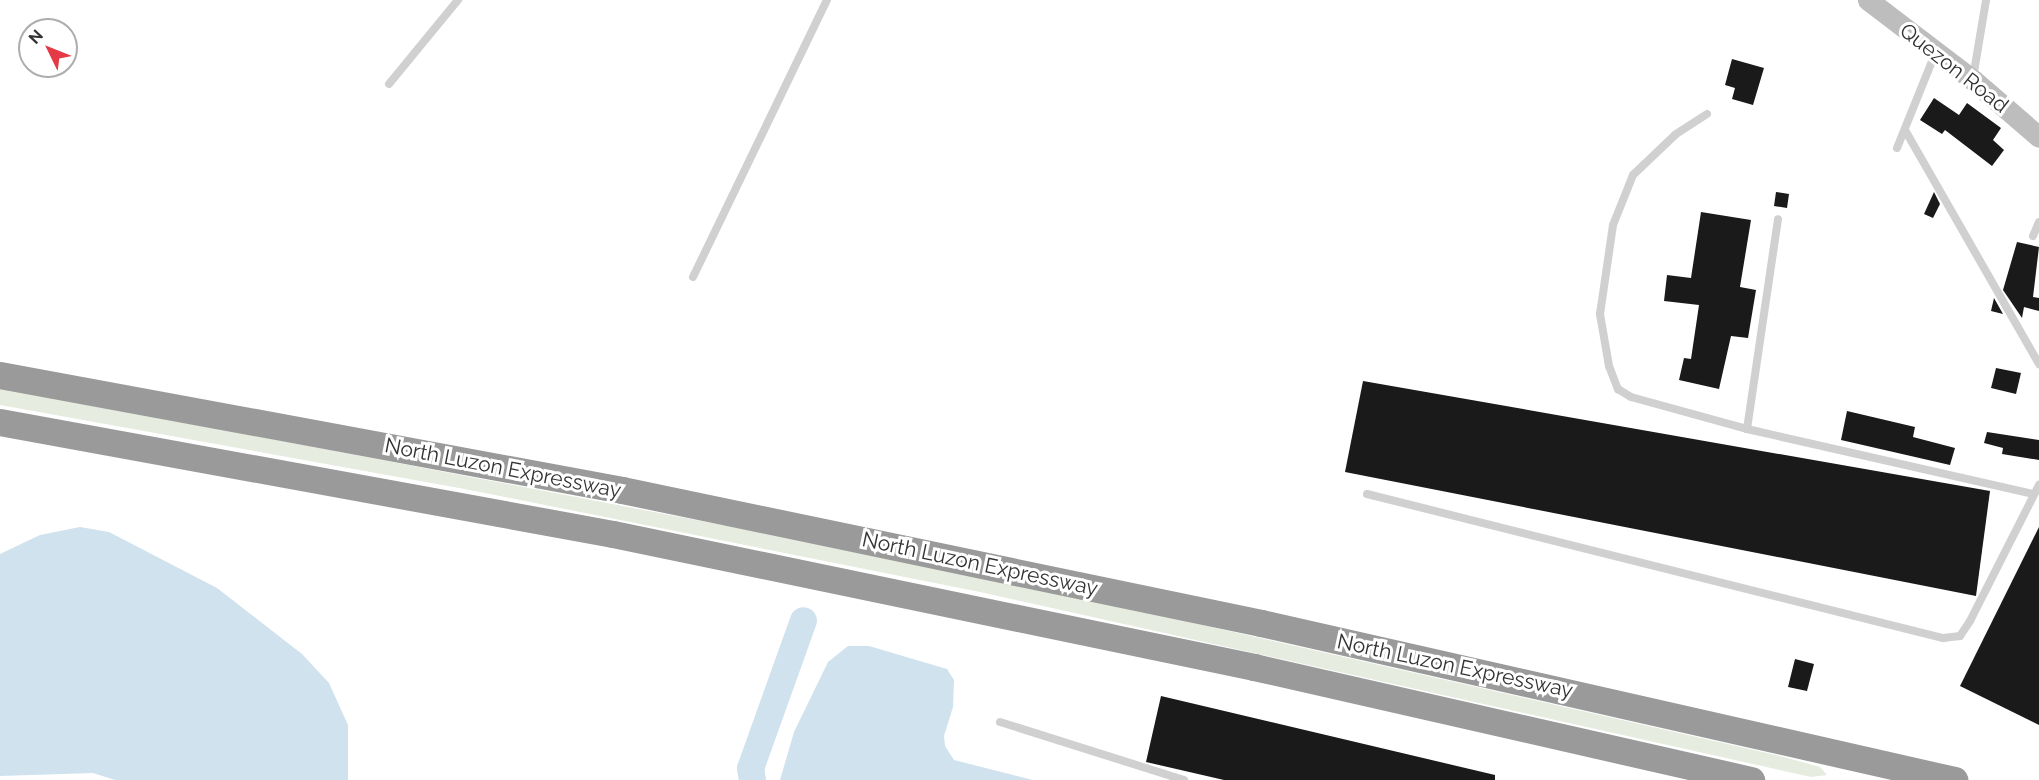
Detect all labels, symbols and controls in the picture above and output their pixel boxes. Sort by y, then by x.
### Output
north arrow [18,18,78,78]
street label: Quezon Road [1895,18,2013,118]
text: N [25,26,47,48]
street label: North Luzon Expressway [383,433,623,503]
street label: North Luzon Expressway [860,527,1100,601]
street label: North Luzon Expressway [1335,629,1575,703]

